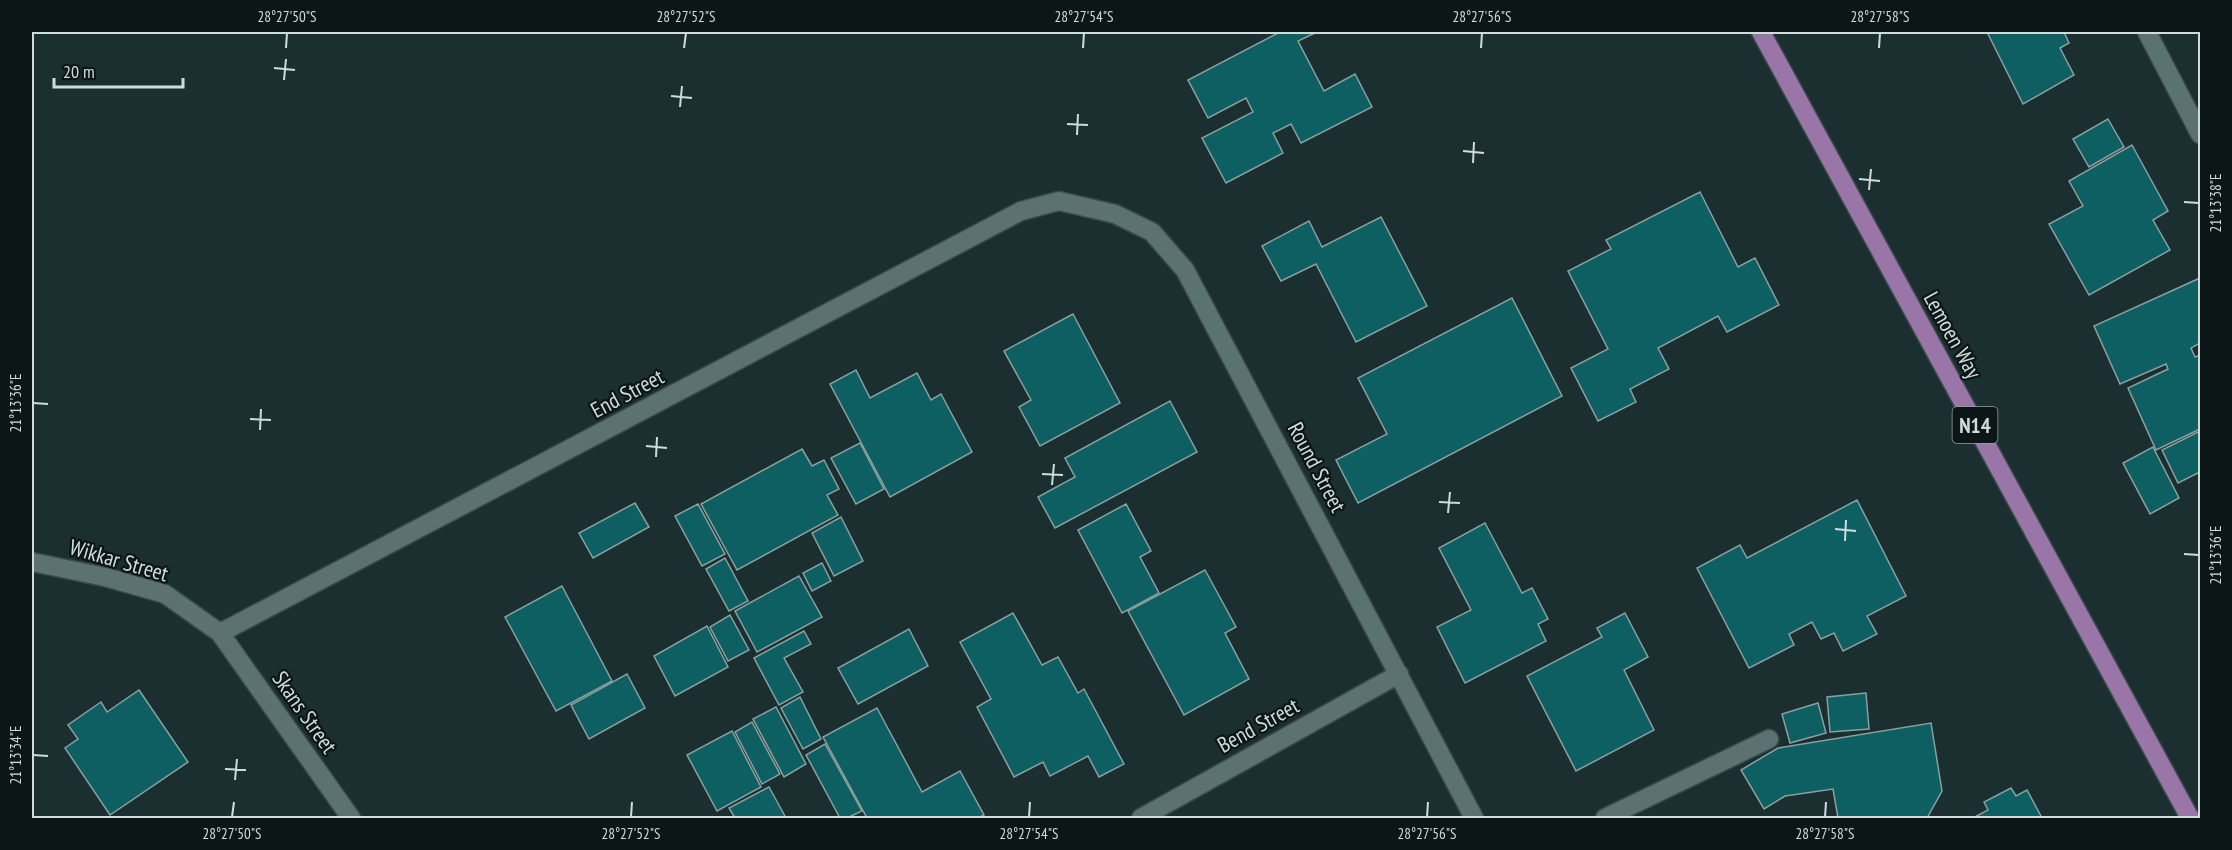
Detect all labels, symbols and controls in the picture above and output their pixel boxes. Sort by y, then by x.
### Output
text: 28°27'50"S [257,7,317,26]
text: 28°27'52"S [656,7,716,26]
text: 28°27'54"S [1054,7,1114,26]
text: 28°27'56"S [1452,7,1512,26]
text: 28°27'58"S [1850,7,1910,26]
scale bar [54,51,183,89]
text: 20 m [63,60,95,83]
text: 21°13'38"E [2206,173,2225,233]
street label: Lemoen Way [1918,287,1989,384]
street label: End Street [586,362,668,424]
text: 21°13'36"E [6,373,25,433]
road number: N14 [1952,407,1998,443]
street label: Round Street [1282,417,1352,517]
text: 21°13'36"E [2206,525,2225,585]
street label: Wikkar Street [66,533,172,587]
street label: Skans Street [267,665,343,759]
street label: Bend Street [1212,691,1304,759]
text: 21°13'34"E [6,725,25,785]
text: 28°27'50"S [202,824,262,843]
text: 28°27'52"S [601,824,661,843]
text: 28°27'54"S [999,824,1059,843]
text: 28°27'56"S [1397,824,1457,843]
text: 28°27'58"S [1795,824,1855,843]

